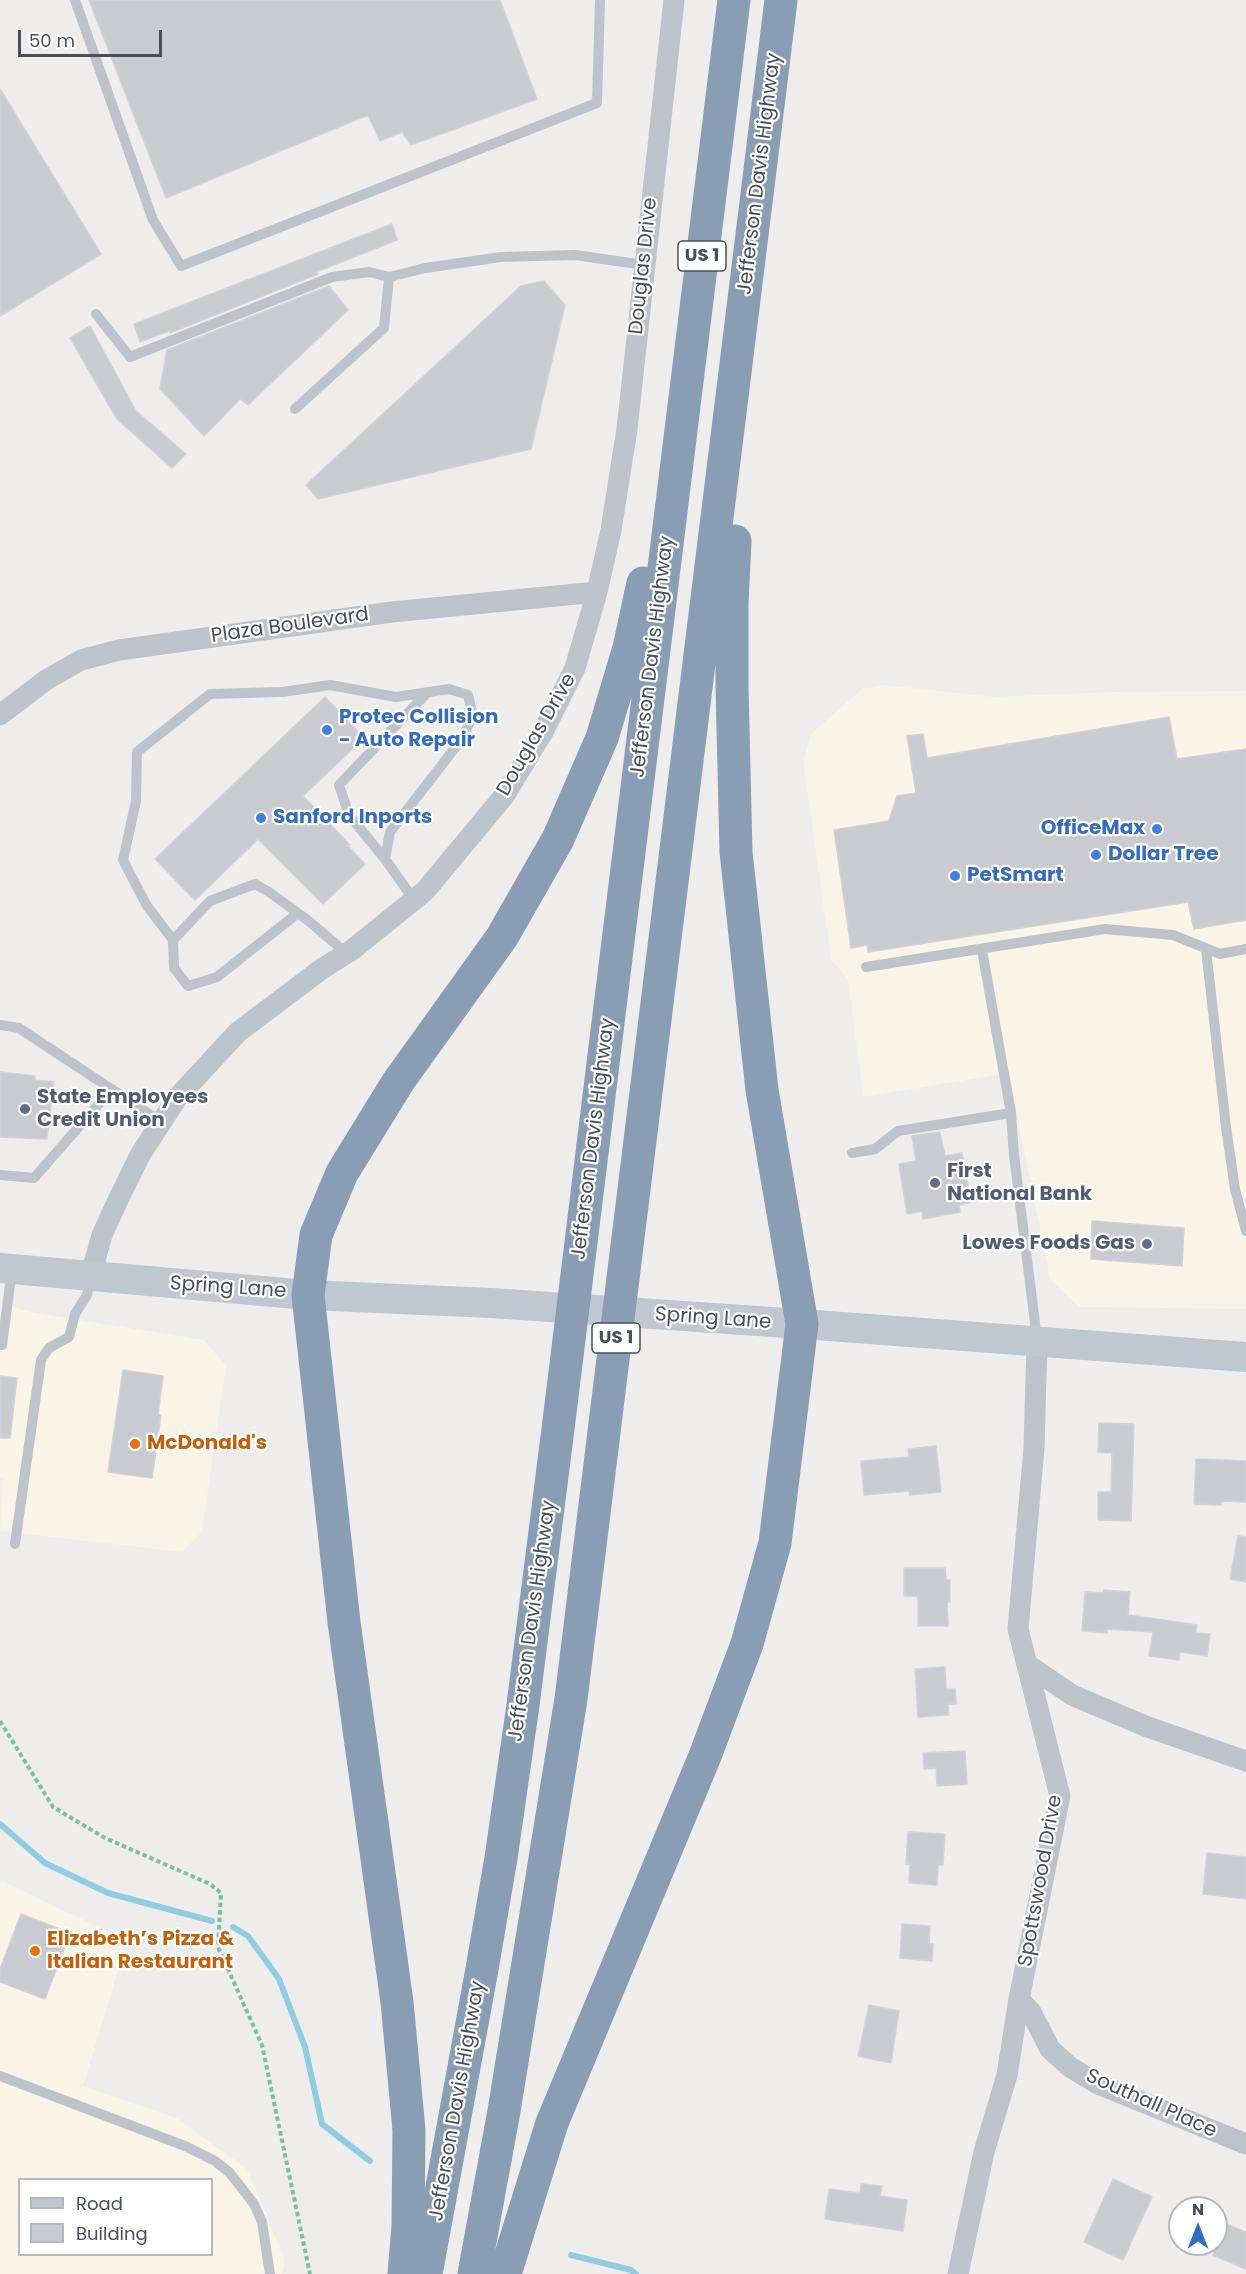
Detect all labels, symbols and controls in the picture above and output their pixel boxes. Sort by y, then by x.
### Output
scale bar [21,18,165,56]
text: 50 m [29,28,75,53]
street label: Jefferson Davis Highway [733,52,787,296]
street label: Douglas Drive [625,196,663,336]
road number: US 1 [678,241,726,271]
street label: Jefferson Davis Highway [626,535,680,779]
street label: Plaza Boulevard [210,603,370,649]
street label: Douglas Drive [492,669,582,801]
place label: Protec Collision - Auto Repair [339,706,499,753]
marker: Protec Collision - Auto Repair [320,723,334,737]
place label: Sanford Inports [273,806,432,830]
marker: Sanford Inports [254,811,268,825]
place label: OfficeMax [1041,817,1145,841]
marker: OfficeMax [1150,822,1164,836]
place label: Dollar Tree [1108,843,1218,867]
marker: Dollar Tree [1089,848,1103,862]
place label: PetSmart [967,864,1064,888]
marker: PetSmart [948,869,962,883]
street label: Jefferson Davis Highway [567,1017,621,1261]
place label: State Employees Credit Union [37,1086,208,1133]
marker: State Employees Credit Union [18,1102,32,1116]
place label: First National Bank [947,1160,1092,1207]
marker: First National Bank [928,1176,942,1190]
place label: Lowes Foods Gas [962,1232,1135,1256]
marker: Lowes Foods Gas [1140,1237,1154,1251]
street label: Spring Lane [169,1272,287,1304]
street label: Spring Lane [654,1303,772,1335]
road number: US 1 [592,1323,640,1353]
place label: McDonald's [147,1432,267,1456]
marker: McDonald's [128,1437,142,1451]
street label: Jefferson Davis Highway [504,1499,562,1743]
street label: Spottswood Drive [1014,1793,1068,1969]
place label: Elizabeth’s Pizza & Italian Restaurant [47,1928,234,1975]
marker: Elizabeth’s Pizza & Italian Restaurant [28,1944,42,1958]
street label: Jefferson Davis Highway [425,1979,491,2223]
street label: Southall Place [1082,2064,1220,2144]
legend [18,2178,213,2256]
text: Road [76,2191,123,2216]
north arrow [1168,2196,1228,2256]
text: N [1192,2198,1204,2221]
text: Building [76,2221,148,2246]

